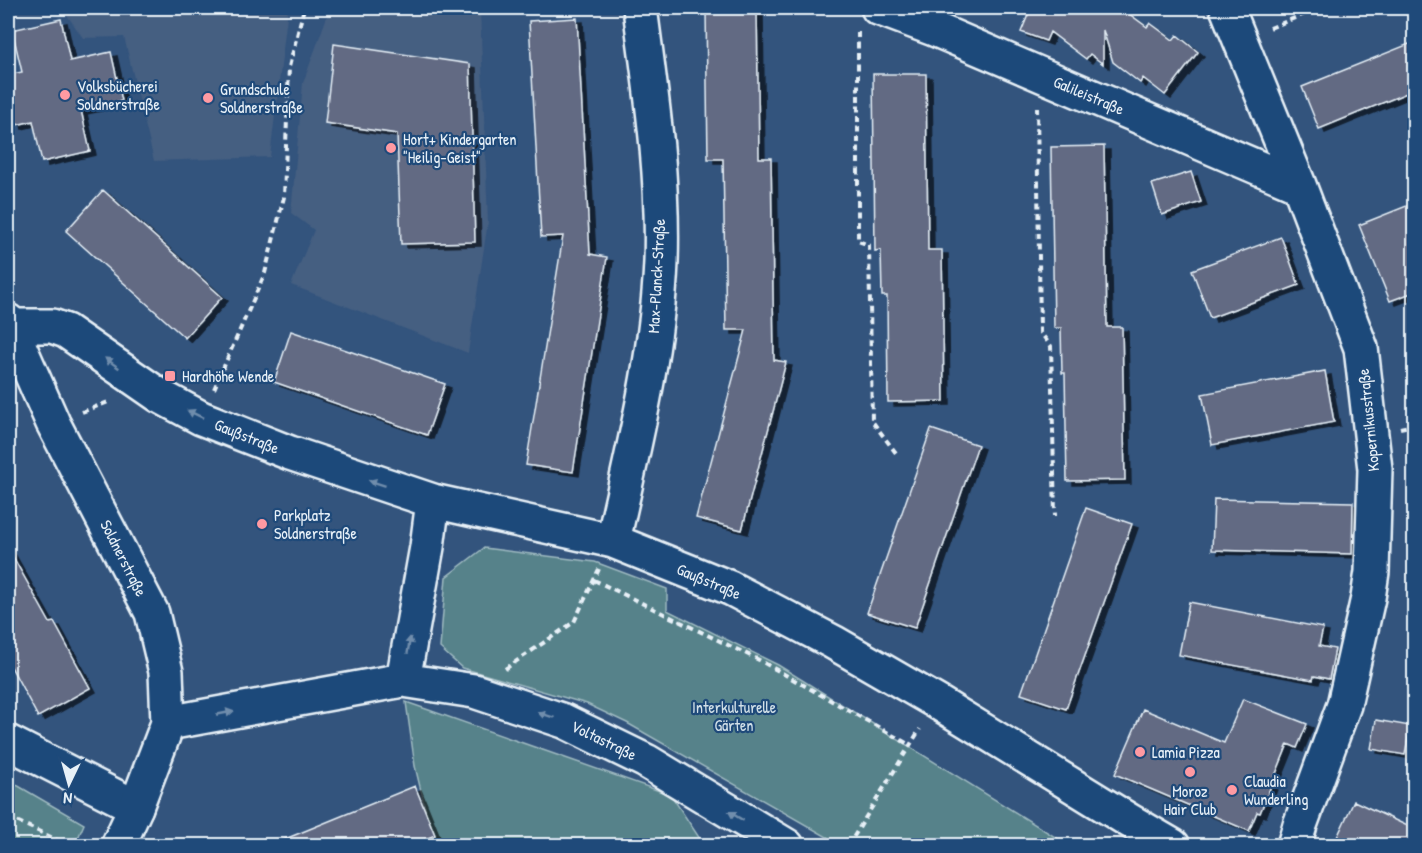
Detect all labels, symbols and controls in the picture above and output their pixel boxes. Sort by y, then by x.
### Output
street label: Galileistraße [1050,70,1128,120]
place label: Volksbücherei Soldnerstraße [77,75,161,115]
place label: Grundschule Soldnerstraße [220,78,304,118]
marker: Volksbücherei Soldnerstraße [58,88,72,102]
marker: Grundschule Soldnerstraße [201,91,215,105]
place label: Hort+ Kindergarten "Heilig-Geist" [403,128,517,168]
marker: Hort+ Kindergarten "Heilig-Geist" [384,141,398,155]
street label: Max-Planck-Straße [642,218,670,334]
one-way arrow [104,357,120,369]
place label: Hardhöhe Wende [182,365,275,387]
street label: Kopernikusstraße [1352,367,1384,472]
marker: Hardhöhe Wende [163,369,177,383]
one-way arrow [186,409,203,419]
street label: Gaußstraße [211,413,283,459]
one-way arrow [368,477,386,487]
place label: Parkplatz Soldnerstraße [274,504,358,544]
street label: Soldnerstraße [95,516,153,601]
marker: Parkplatz Soldnerstraße [255,517,269,531]
street label: Gaußstraße [674,558,745,605]
one-way arrow [405,635,414,654]
park label: Interkulturelle Gärten [692,696,777,736]
one-way arrow [216,708,235,717]
one-way arrow [537,710,555,719]
street label: Voltastraße [568,715,641,766]
place label: Lamia Pizza [1152,741,1220,763]
marker: Lamia Pizza [1133,745,1147,759]
north arrow [39,754,99,814]
marker: Moroz Hair Club [1183,765,1197,779]
place label: Claudia Wunderling [1244,770,1308,810]
place label: Moroz Hair Club [1163,780,1217,820]
marker: Claudia Wunderling [1225,783,1239,797]
text: N [62,788,73,810]
one-way arrow [728,810,744,821]

